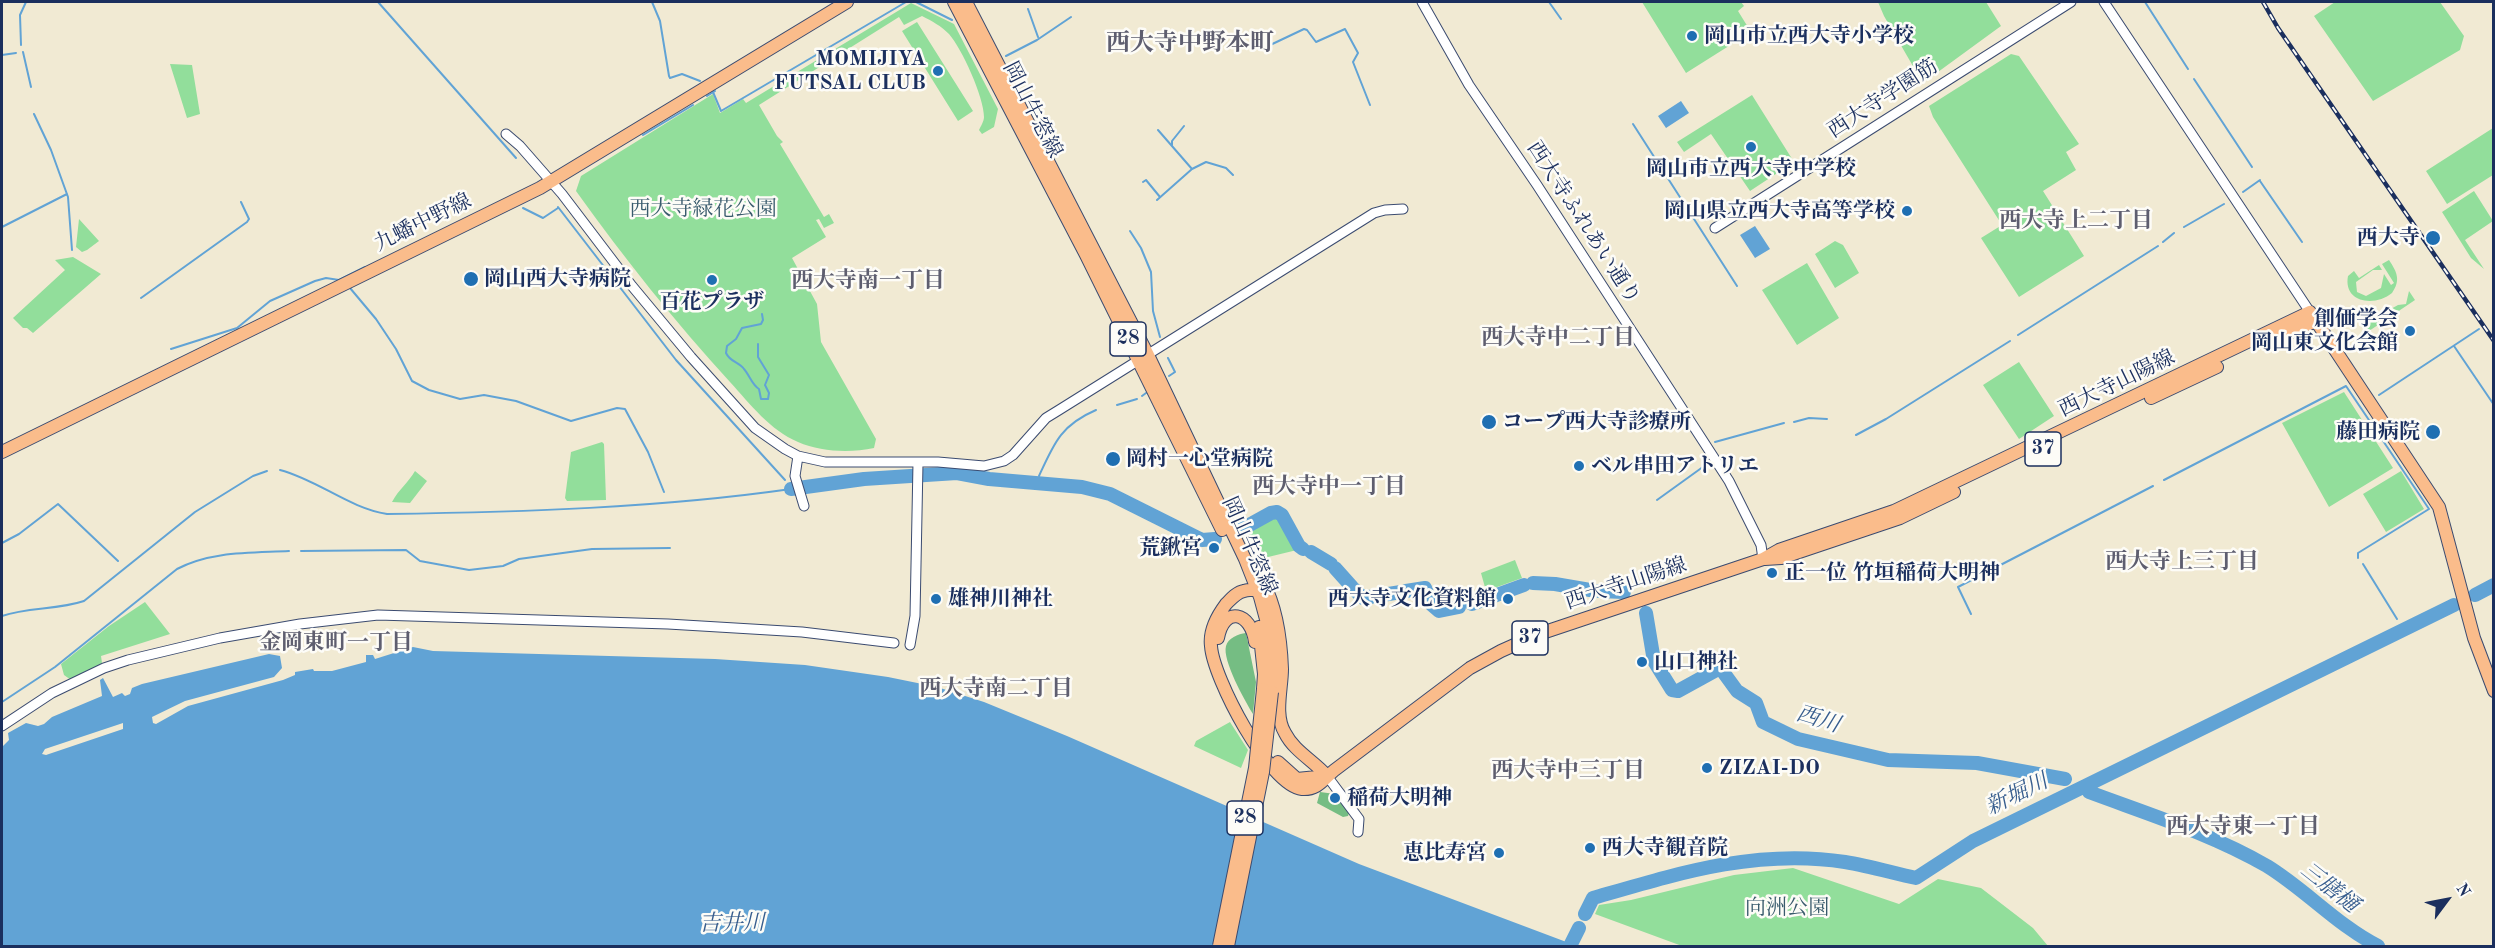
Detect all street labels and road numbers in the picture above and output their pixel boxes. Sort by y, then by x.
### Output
street label: 西大寺学園筋 [1823,54,1943,144]
street label: 岡山牛窓線 [997,58,1067,162]
street label: 西大寺ふれあい通り [1521,137,1645,309]
street label: 九蟠中野線 [370,189,476,257]
road number: 28 [1110,322,1146,356]
street label: 西大寺山陽線 [2055,345,2179,423]
road number: 37 [2025,432,2061,466]
street label: 岡山牛窓線 [1216,493,1282,599]
street label: 西大寺山陽線 [1562,553,1690,615]
road number: 37 [1512,621,1548,655]
road number: 28 [1227,801,1263,835]

